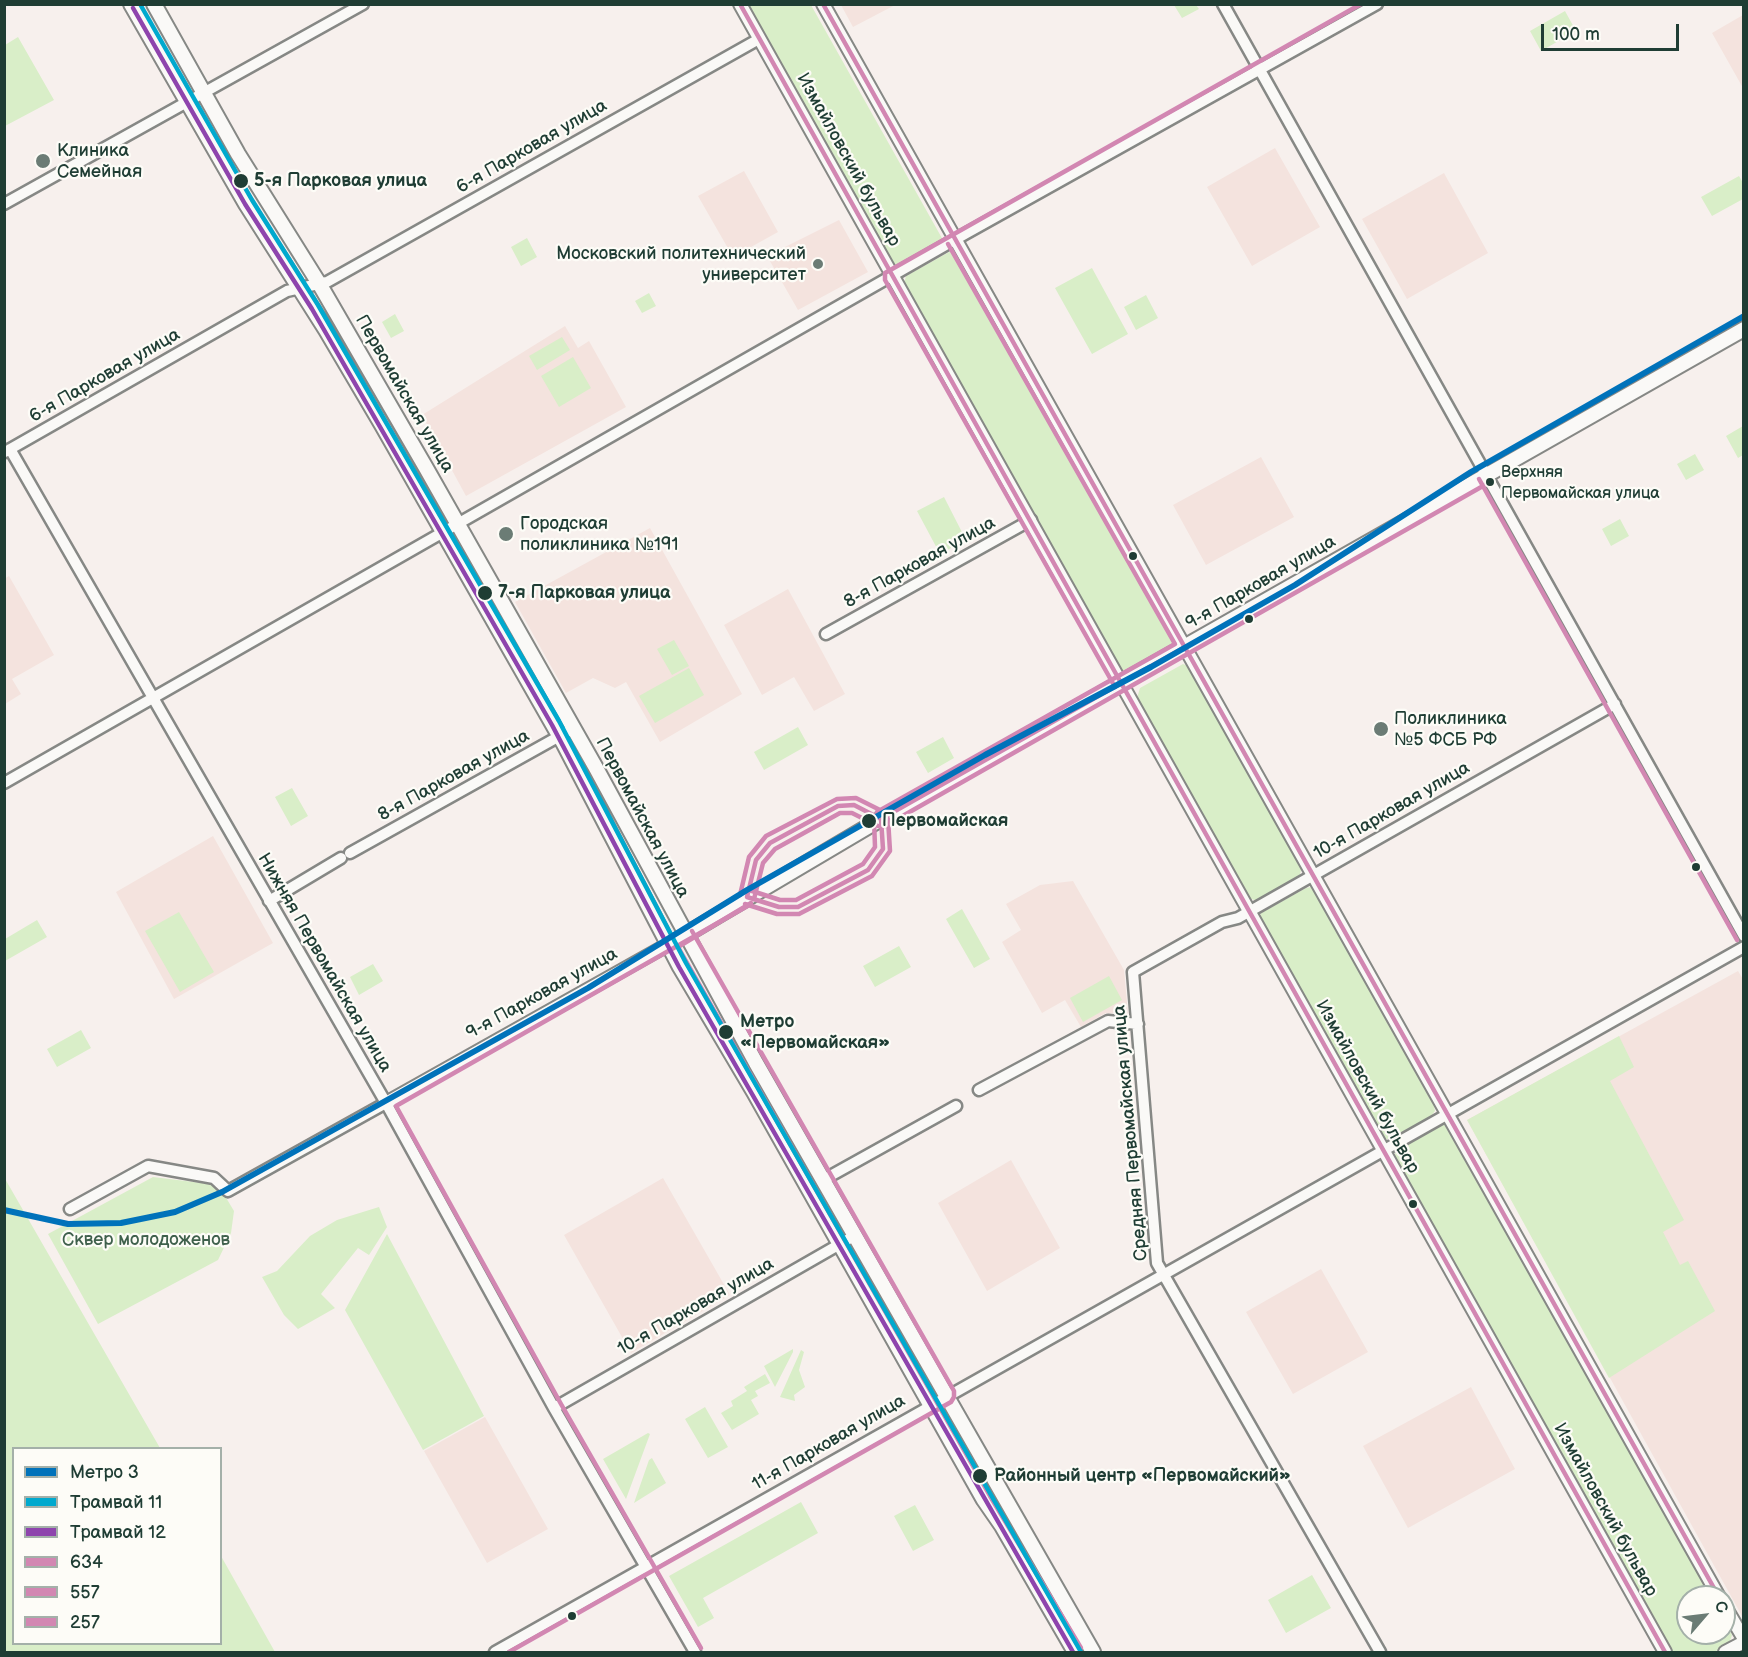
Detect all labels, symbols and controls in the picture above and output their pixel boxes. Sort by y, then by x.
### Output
scale bar [1544,12,1682,50]
text: 100 m [1552,24,1600,45]
street label: Измайловский бульвар [791,70,905,250]
street label: 6-я Парковая улица [453,95,611,199]
place label: Клиника Семейная [57,140,142,182]
marker: Клиника Семейная [34,152,52,170]
place label: 5-я Парковая улица [254,170,427,192]
marker: 5-я Парковая улица [232,172,250,190]
place label: Московский политехнический университет [556,243,806,286]
marker: Московский политехнический университет [811,257,825,271]
street label: Первомайская улица [350,311,458,477]
street label: 6-я Парковая улица [26,324,184,428]
place label: Верхняя Первомайская улица [1501,463,1660,501]
marker: Верхняя Первомайская улица [1484,476,1496,488]
street label: 8-я Парковая улица [841,512,999,614]
place label: Городская поликлиника №191 [520,513,678,556]
marker: Городская поликлиника №191 [497,525,515,543]
street label: 9-я Парковая улица [1182,531,1340,635]
unlabelled marker [1127,550,1139,562]
place label: 7-я Парковая улица [498,582,670,604]
marker: 7-я Парковая улица [476,584,494,602]
unlabelled marker [1243,613,1255,625]
place label: Поликлиника №5 ФСБ РФ [1394,708,1507,750]
marker: Поликлиника №5 ФСБ РФ [1372,720,1390,738]
street label: 8-я Парковая улица [375,725,533,827]
street label: Первомайская улица [591,734,693,902]
street label: 10-я Парковая улица [1310,757,1474,865]
place label: Первомайская [882,810,1008,832]
marker: Первомайская [860,812,878,830]
street label: Нижняя Первомайская улица [252,850,396,1076]
unlabelled marker [1690,861,1702,873]
street label: 9-я Парковая улица [463,943,621,1045]
street label: Измайловский бульвар [1310,997,1424,1177]
street label: Средняя Первомайская улица [1109,1004,1153,1262]
place label: Метро «Первомайская» [740,1011,890,1054]
marker: Метро «Первомайская» [717,1023,735,1041]
unlabelled marker [1407,1198,1419,1210]
park label: Сквер молодоженов [62,1229,230,1251]
street label: 10-я Парковая улица [614,1253,778,1361]
street label: 11-я Парковая улица [749,1390,909,1496]
street label: Измайловский бульвар [1548,1420,1662,1600]
legend [12,1447,222,1645]
text: Метро 3 [70,1462,139,1483]
place label: Районный центр «Первомайский» [994,1465,1291,1487]
marker: Районный центр «Первомайский» [971,1467,989,1485]
text: Трамвай 11 [70,1492,162,1513]
text: Трамвай 12 [70,1522,166,1543]
text: 634 [70,1552,103,1573]
text: 557 [70,1582,99,1603]
north arrow [1676,1585,1736,1645]
text: С [1710,1598,1732,1617]
unlabelled marker [566,1610,578,1622]
text: 257 [70,1612,100,1633]

